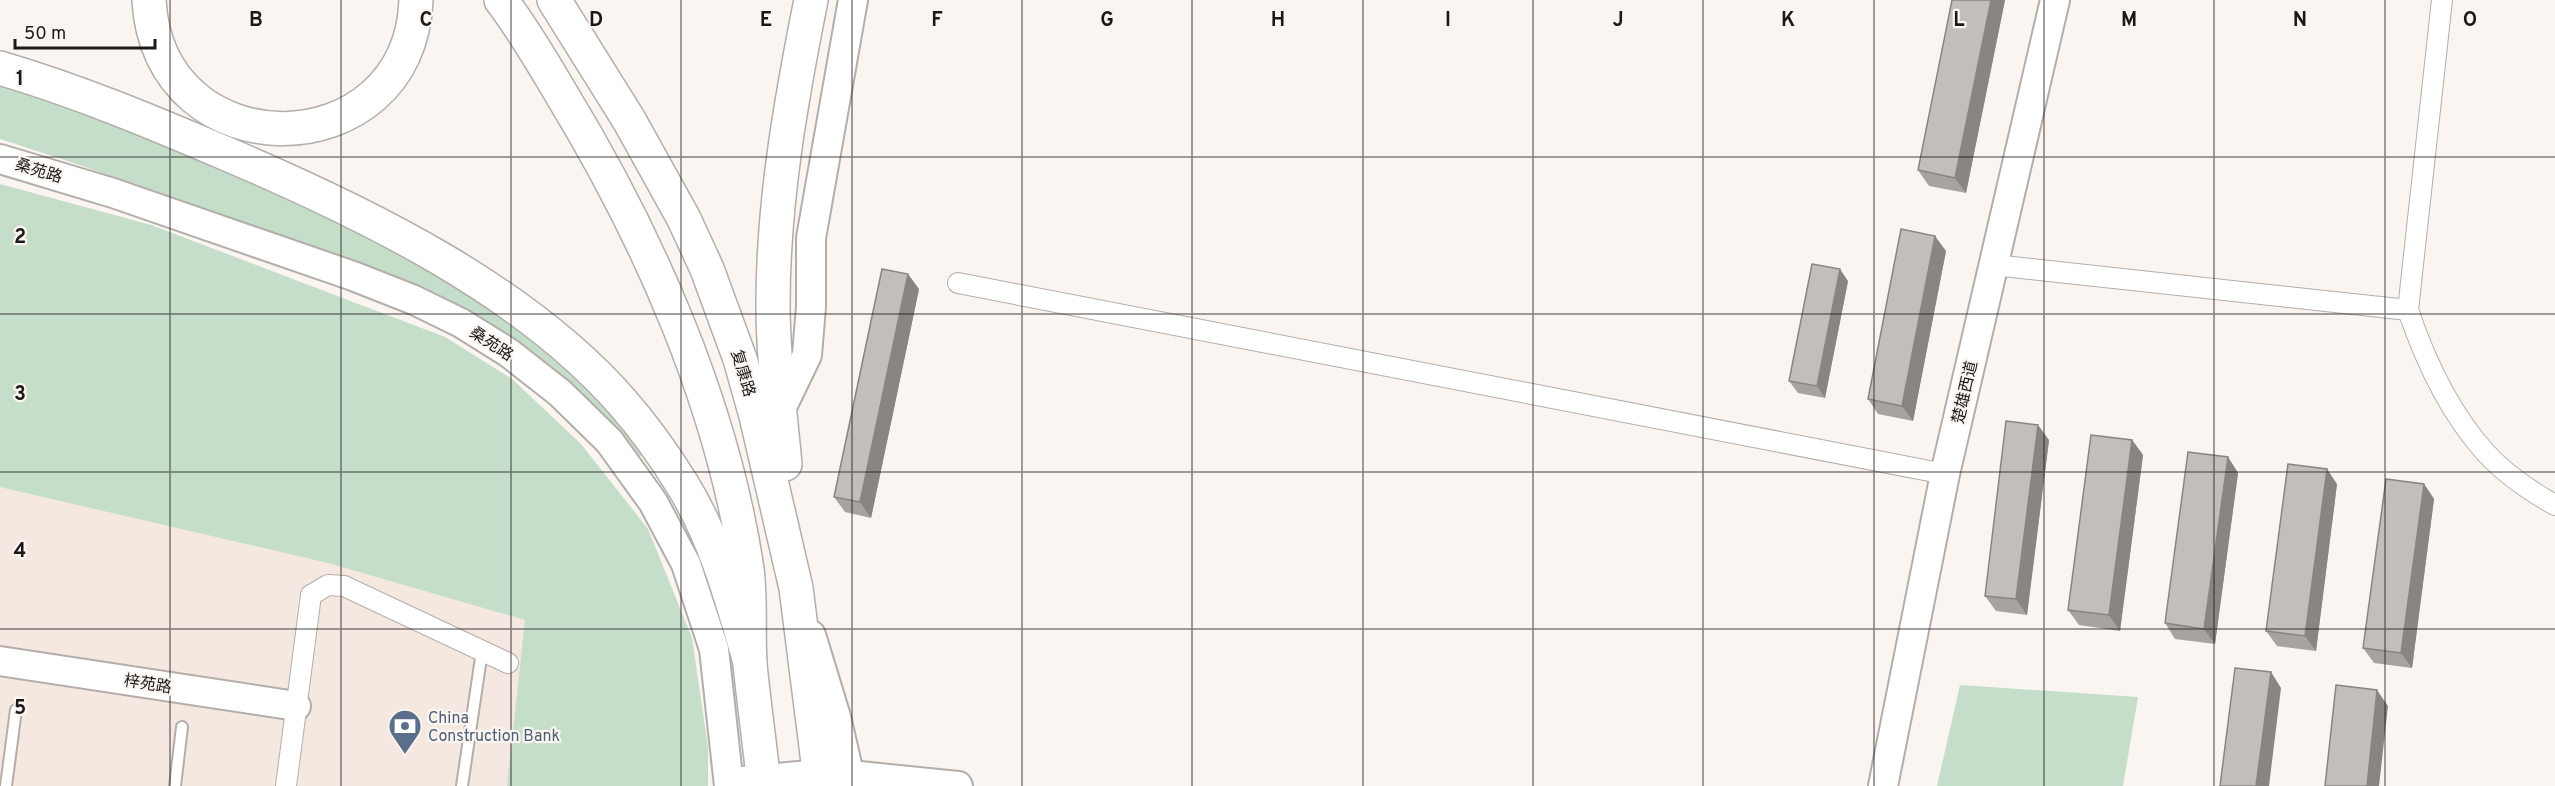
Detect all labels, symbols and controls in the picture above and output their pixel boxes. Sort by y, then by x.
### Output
text: B [249,8,263,34]
text: C [420,8,432,34]
text: D [589,8,603,34]
text: E [760,8,772,34]
text: F [931,8,943,34]
text: G [1100,8,1114,34]
text: H [1271,8,1285,34]
text: I [1445,8,1451,34]
text: J [1612,8,1624,34]
text: K [1781,8,1795,34]
text: L [1953,8,1965,34]
text: M [2121,8,2137,34]
text: N [2293,8,2307,34]
text: O [2463,8,2477,34]
scale bar [15,12,154,50]
text: 50 m [24,23,66,46]
text: 1 [16,67,24,93]
street label: 桑苑路 [13,155,64,188]
text: 2 [14,225,26,251]
street label: 桑苑路 [465,323,516,366]
street label: 复康路 [726,348,759,399]
street label: 楚雄西道 [1949,359,1983,426]
text: 3 [14,382,26,408]
text: 4 [14,539,26,565]
street label: 梓苑路 [122,671,173,699]
text: 5 [14,696,26,722]
bank icon: China Construction Bank [387,708,423,755]
place label: China Construction Bank [428,709,560,747]

